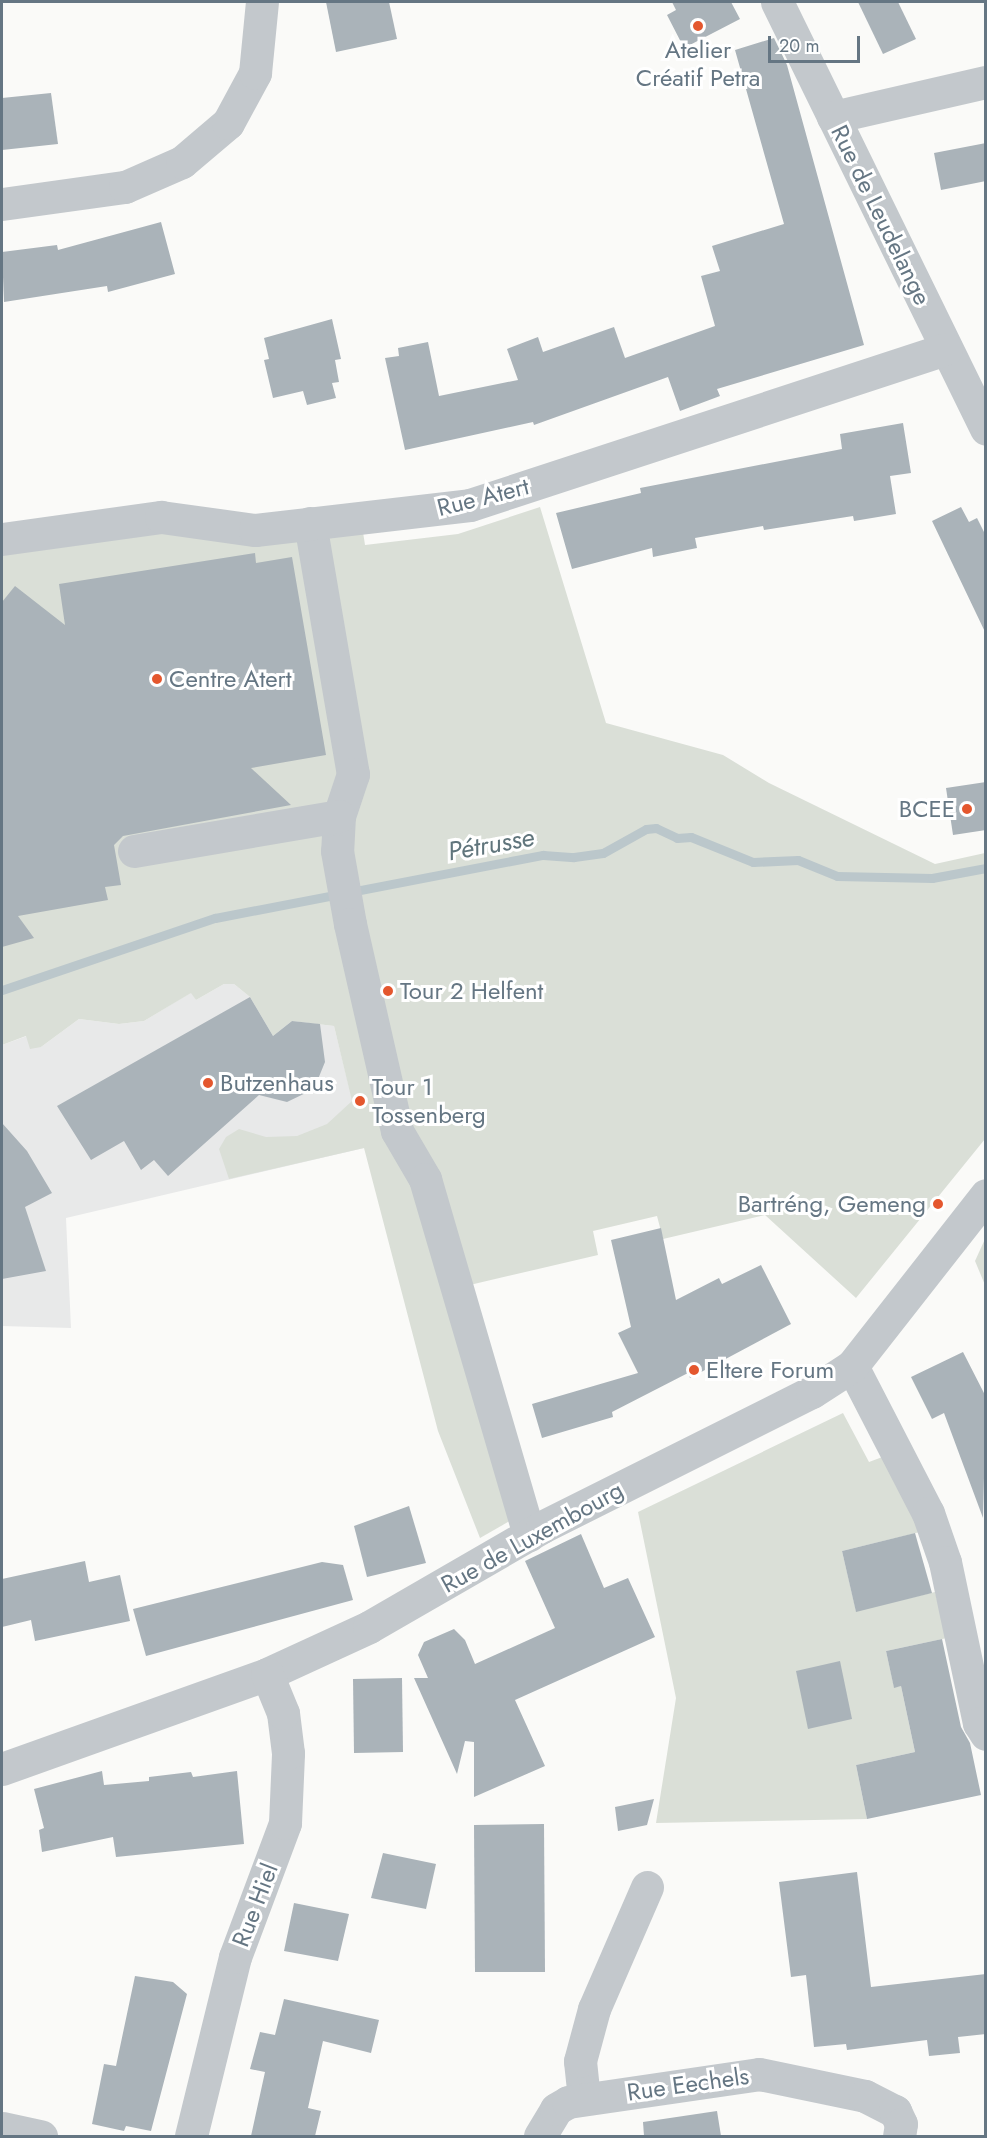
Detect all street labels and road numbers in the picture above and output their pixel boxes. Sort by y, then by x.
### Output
street label: Rue de Leudelange [825,120,937,310]
street label: Rue Atert [434,472,532,522]
street label: Rue de Luxembourg [436,1475,628,1599]
street label: Rue Hiel [226,1859,284,1951]
street label: Rue Eechels [625,2061,751,2107]

